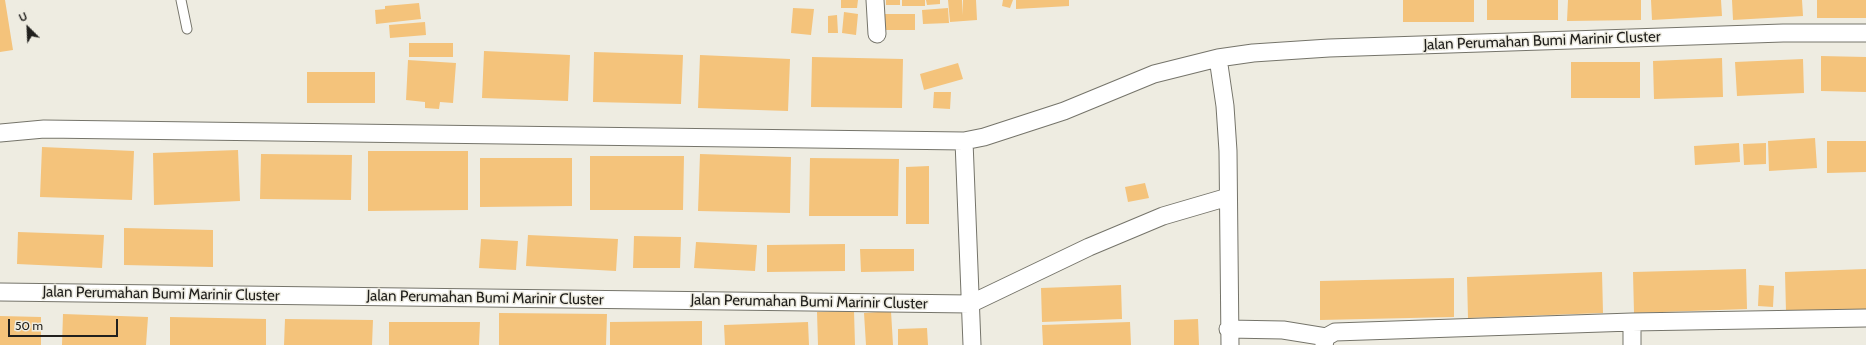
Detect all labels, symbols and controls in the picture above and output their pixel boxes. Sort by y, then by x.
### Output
north arrow [8,8,48,48]
text: U [17,9,30,25]
street label: Jalan Perumahan Bumi Marinir Cluster [1423,28,1661,54]
street label: Jalan Perumahan Bumi Marinir Cluster [42,283,280,305]
street label: Jalan Perumahan Bumi Marinir Cluster [366,287,604,309]
street label: Jalan Perumahan Bumi Marinir Cluster [690,291,928,313]
scale bar [10,311,120,337]
text: 50 m [15,318,43,333]

